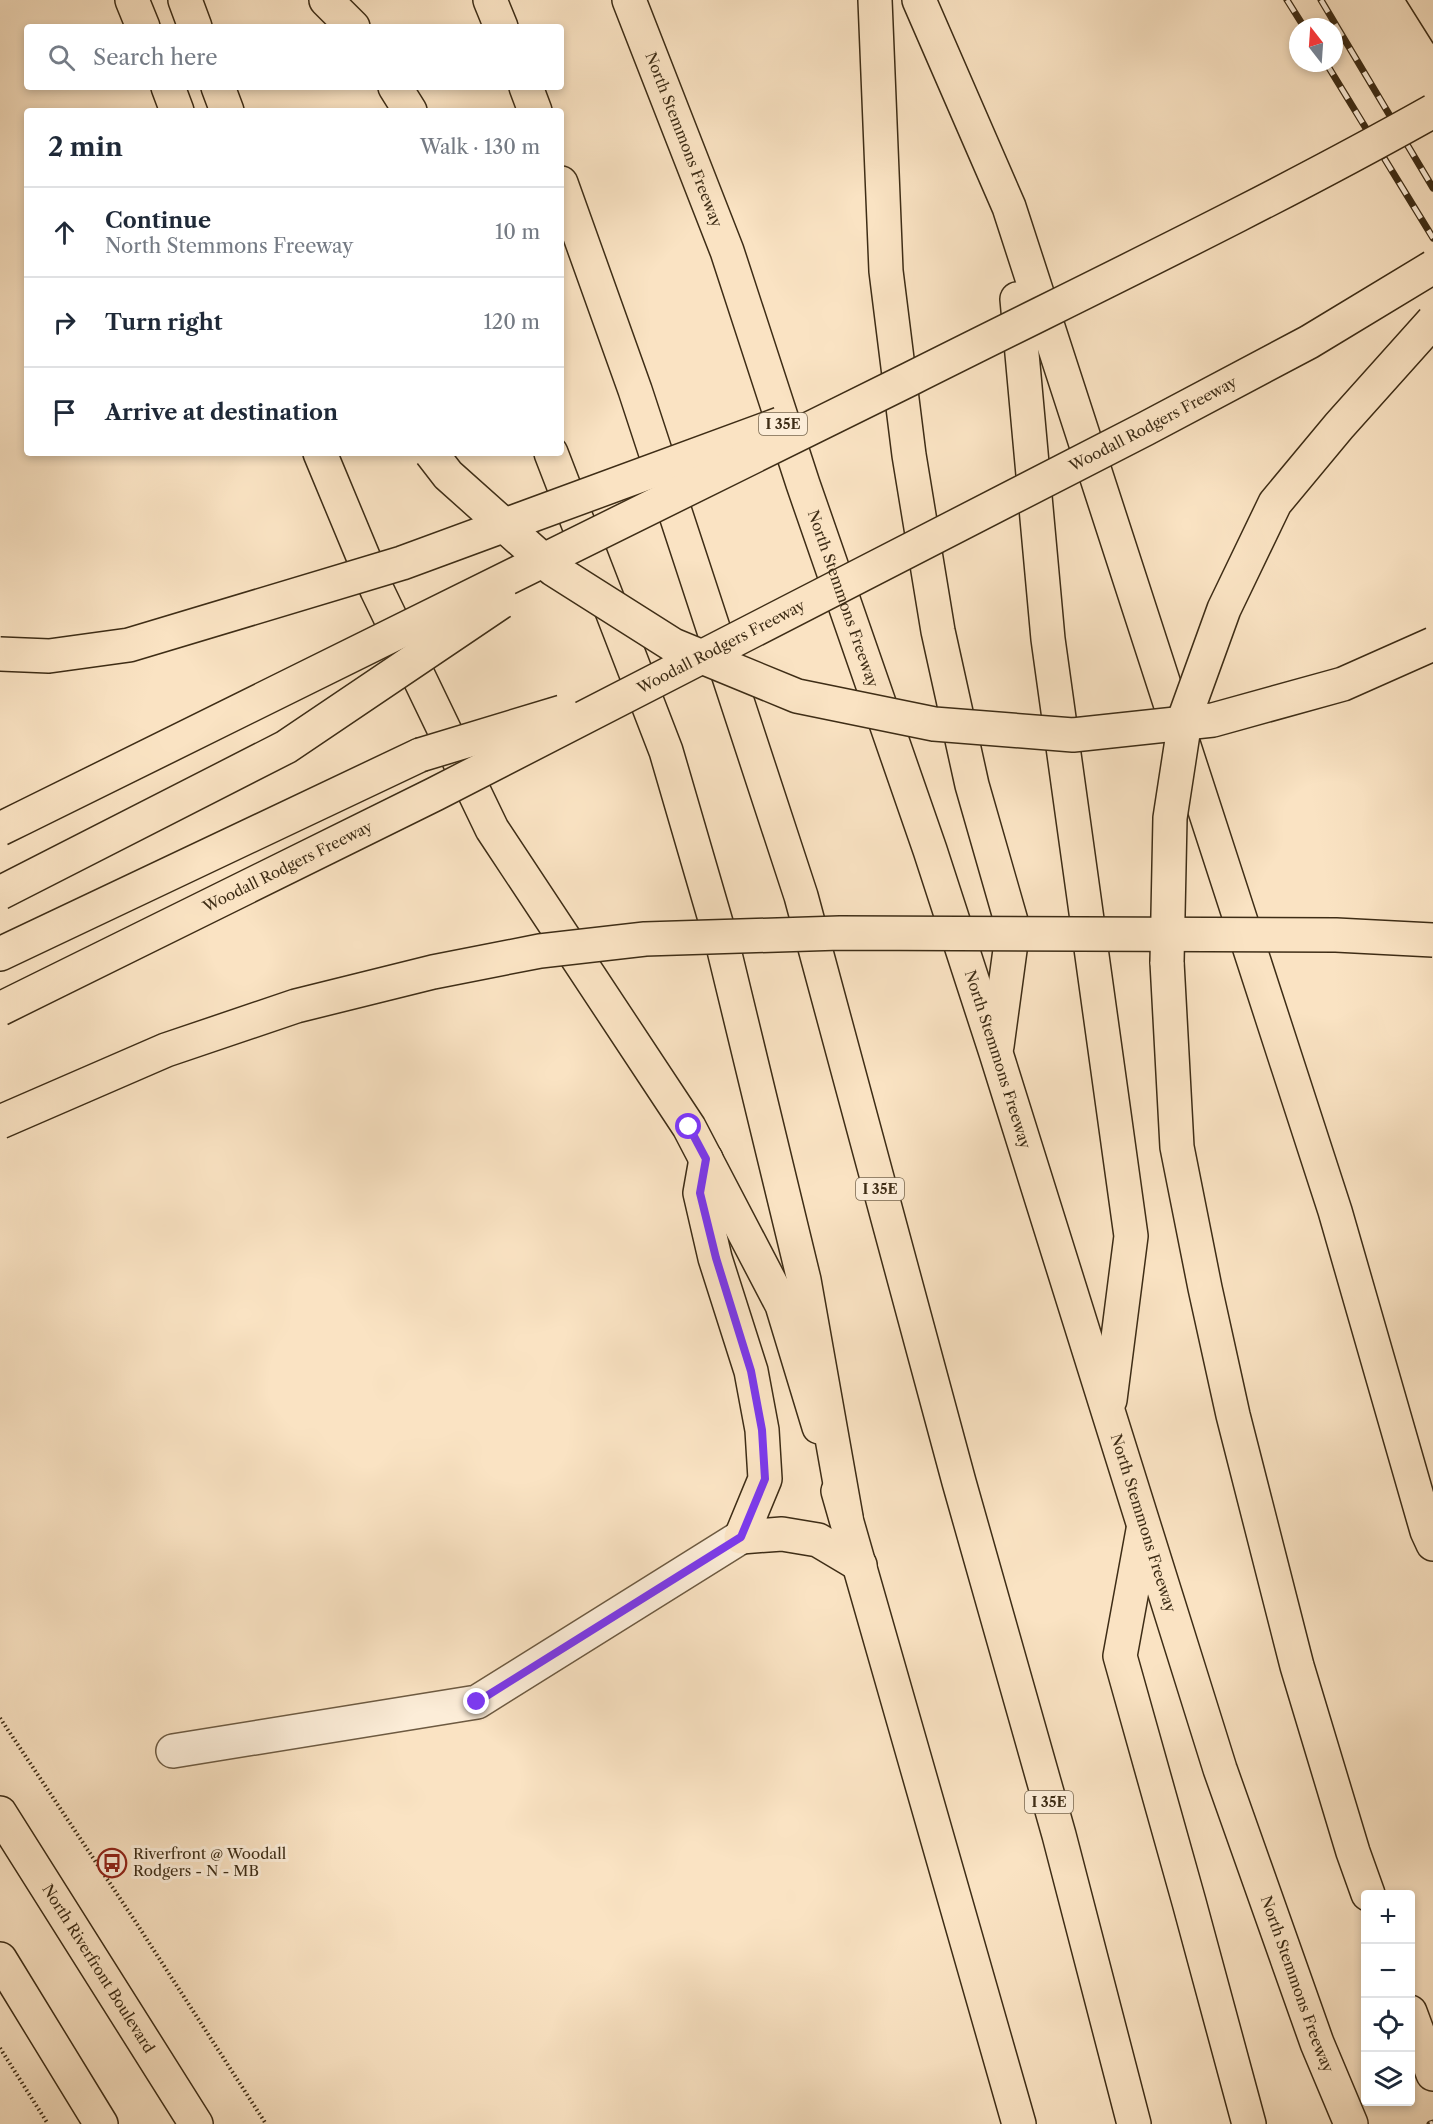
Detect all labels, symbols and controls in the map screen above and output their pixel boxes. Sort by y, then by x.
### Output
north arrow [1289,18,1343,72]
search box [24,24,564,90]
icon: search [45,41,78,74]
text: Search here [93,44,218,71]
street label: North Stemmons Freeway [641,49,727,230]
text: 2 min [48,131,123,163]
text: Walk · 130 m [420,135,540,159]
text: Continue [105,207,211,234]
icon: ahead [48,216,81,249]
text: 10 m [495,220,540,244]
text: North Stemmons Freeway [105,234,353,258]
icon: right [48,306,81,339]
text: Turn right [105,309,223,336]
text: 120 m [483,310,540,334]
street label: Woodall Rodgers Freeway [1065,372,1240,476]
icon: arrive [48,396,81,429]
text: Arrive at destination [105,399,338,426]
road number: I 35E [759,413,807,435]
street label: North Stemmons Freeway [804,507,883,690]
street label: Woodall Rodgers Freeway [633,595,809,698]
street label: Woodall Rodgers Freeway [199,816,376,917]
street label: North Stemmons Freeway [961,968,1036,1152]
route start [675,1113,701,1139]
road number: I 35E [856,1178,904,1200]
street label: North Stemmons Freeway [1107,1431,1181,1615]
route end [463,1688,489,1714]
road number: I 35E [1025,1791,1073,1813]
place label: Riverfront @ Woodall Rodgers - N - MB [133,1844,287,1880]
bus stop icon: Riverfront @ Woodall Rodgers - N - MB [96,1847,128,1879]
street label: North Riverfront Boulevard [38,1880,159,2056]
map controls [1361,1890,1415,2106]
button: + [1361,1890,1415,1944]
street label: North Stemmons Freeway [1257,1893,1338,2076]
button: − [1361,1944,1415,1998]
button: locate [1361,1998,1415,2052]
button: layers [1361,2052,1415,2106]

